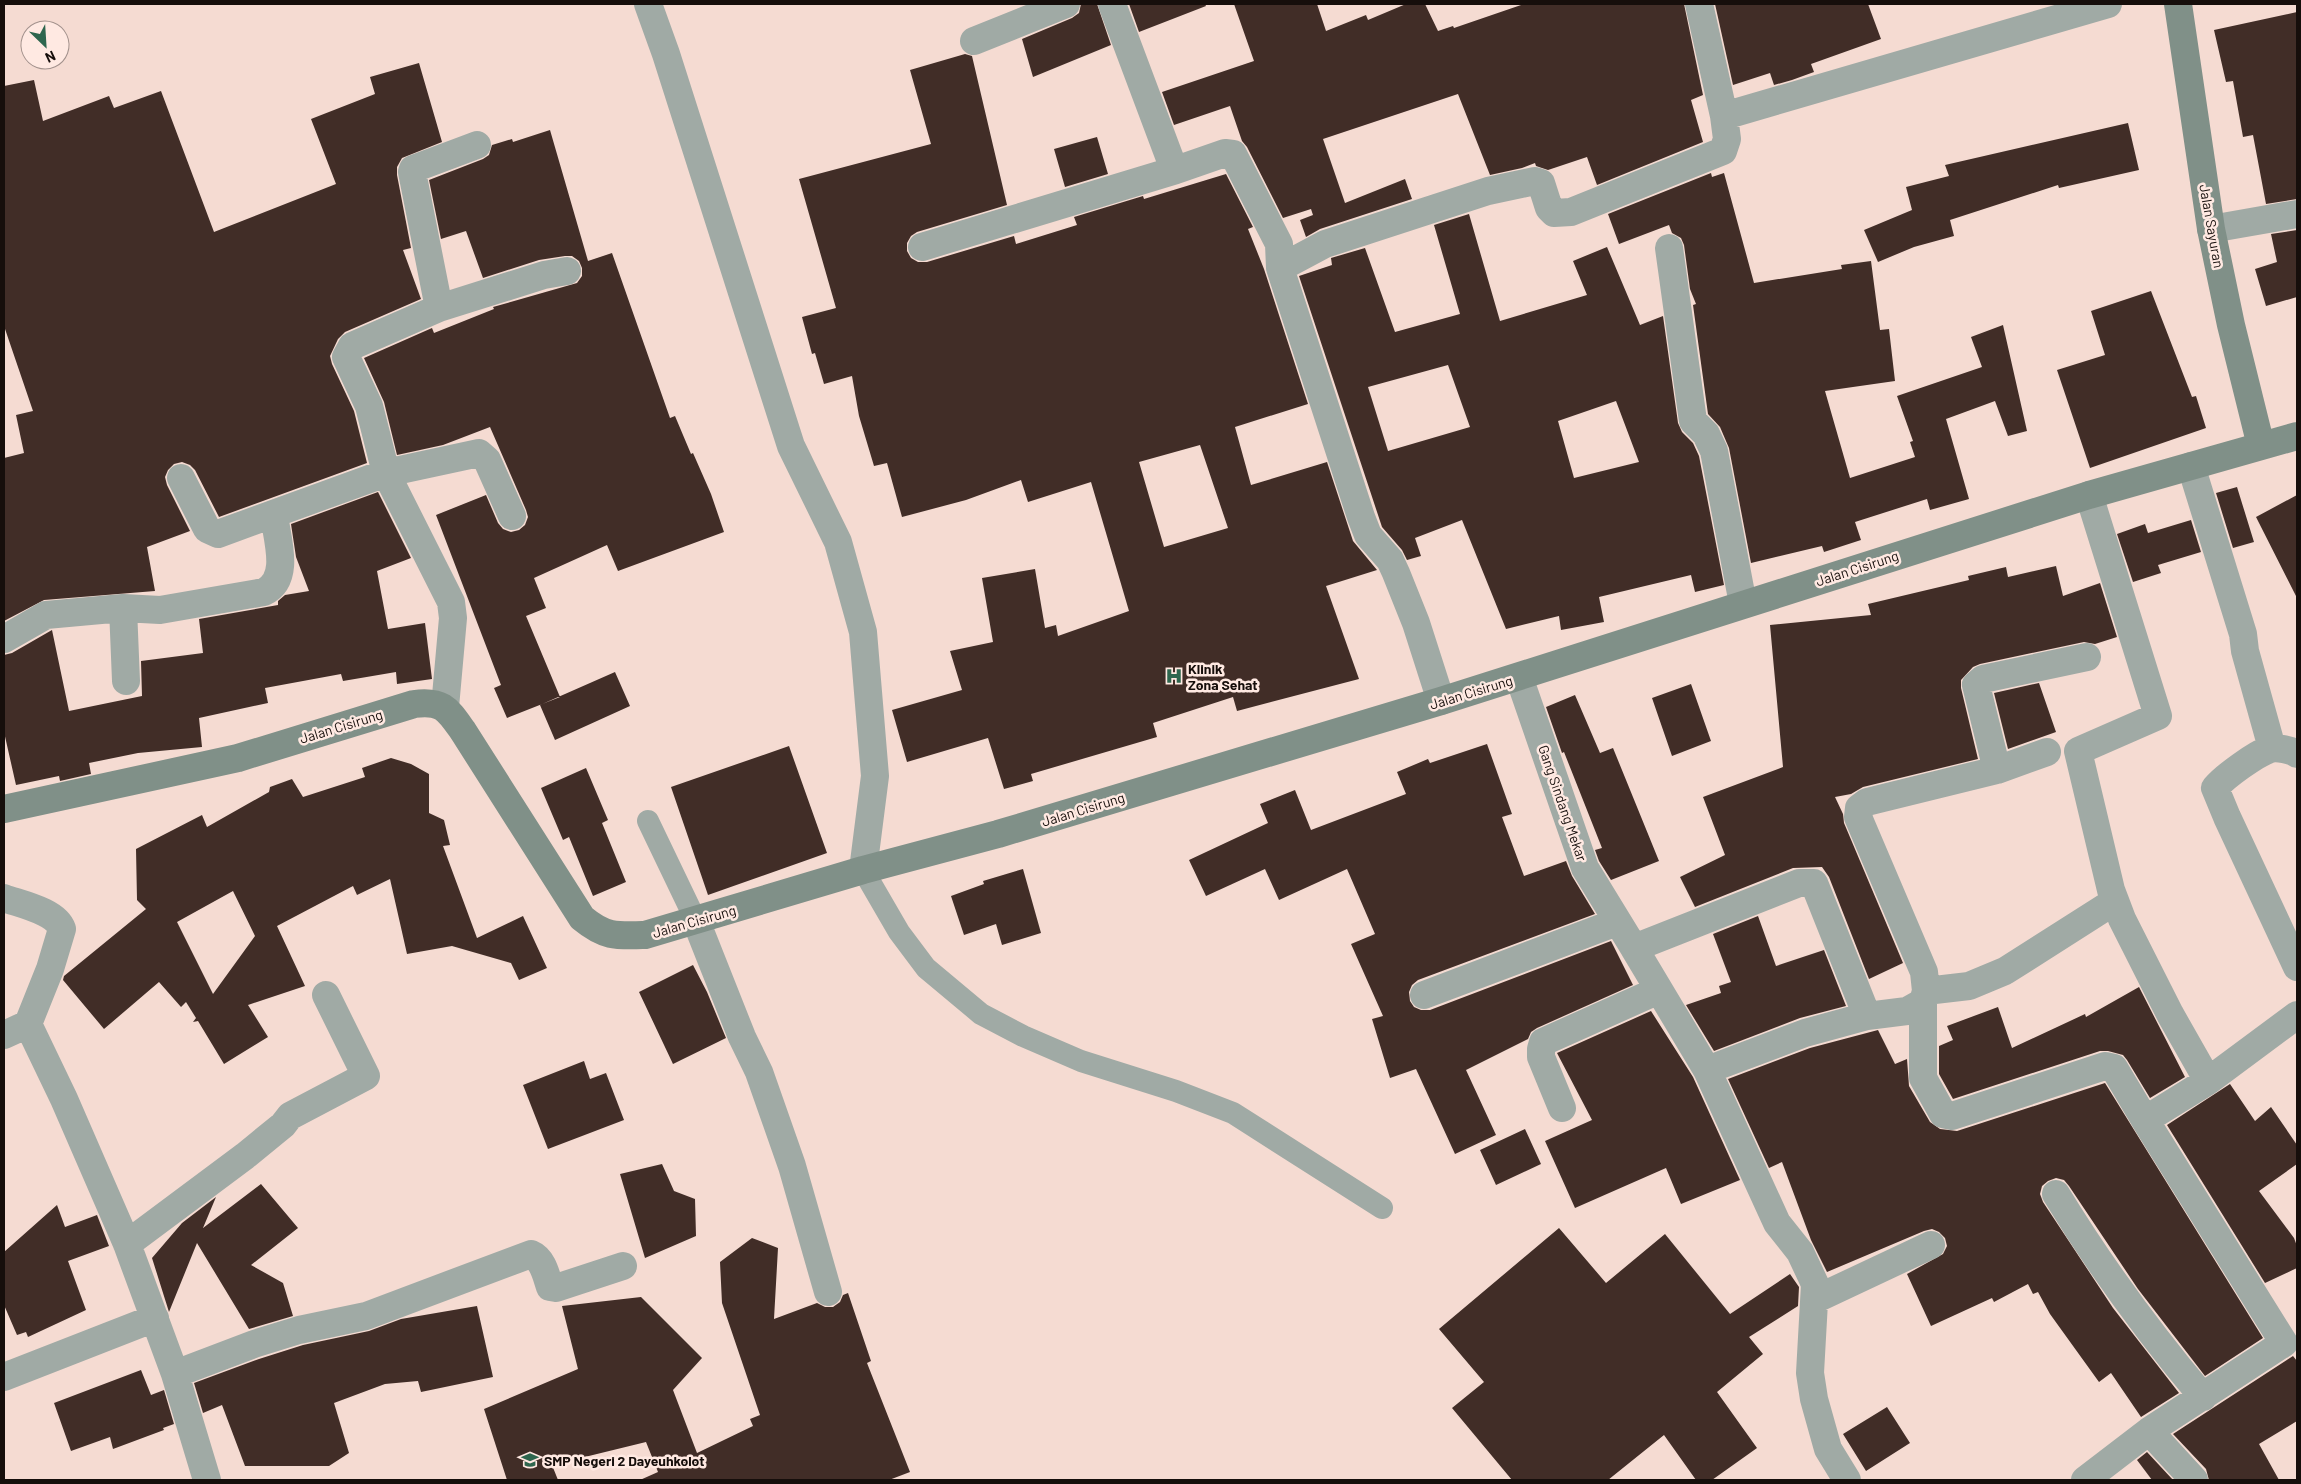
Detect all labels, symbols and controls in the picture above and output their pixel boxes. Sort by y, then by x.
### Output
north arrow [20,20,70,70]
text: N [43,48,59,67]
street label: Jalan Sayuran [2196,183,2228,269]
street label: Jalan Cisirung [1813,547,1901,589]
place label: Klinik Zona Sehat [1188,660,1258,693]
hospital icon: Klinik Zona Sehat [1164,666,1184,686]
street label: Jalan Cisirung [1427,671,1515,713]
street label: Jalan Cisirung [297,705,385,747]
street label: Gang Sindang Mekar [1535,743,1591,863]
street label: Jalan Cisirung [1039,788,1127,830]
street label: Jalan Cisirung [650,901,738,941]
school or university icon: SMP Negeri 2 Dayeuhkolot [520,1450,540,1470]
place label: SMP Negeri 2 Dayeuhkolot [544,1452,705,1469]

